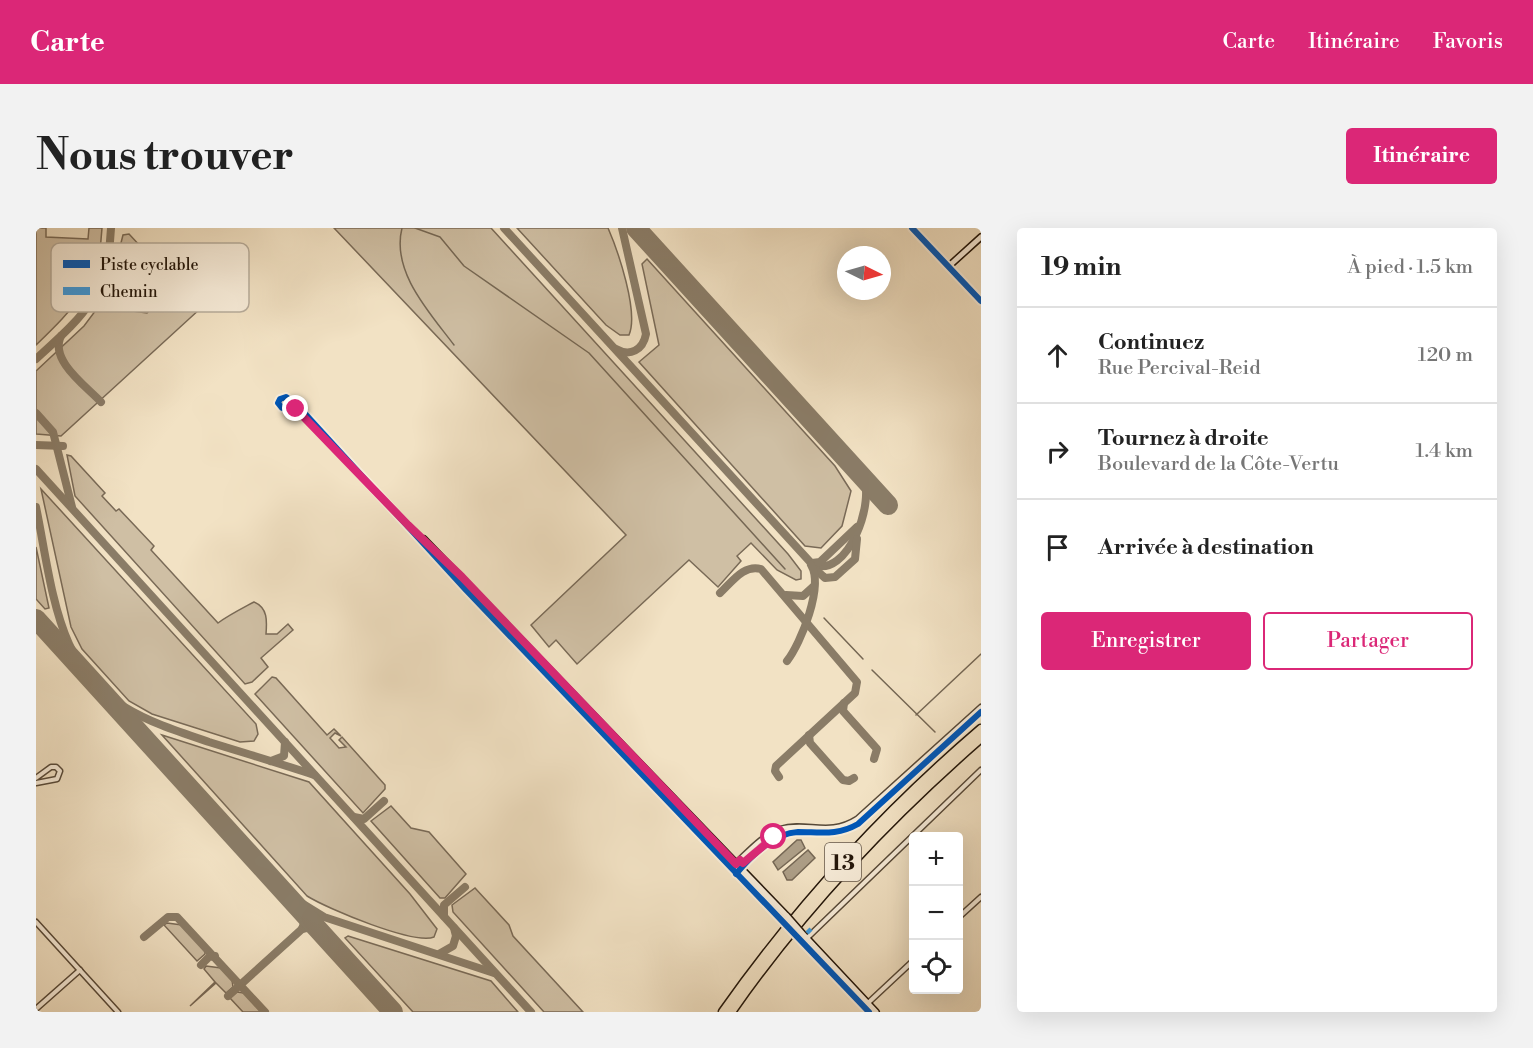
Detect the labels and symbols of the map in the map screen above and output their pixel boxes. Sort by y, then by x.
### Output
legend [51,243,249,312]
north arrow [837,246,891,300]
text: Piste cyclable [100,255,198,275]
text: Chemin [100,282,158,302]
route end [282,395,308,421]
route start [760,823,786,849]
road number: 13 [825,843,861,881]

